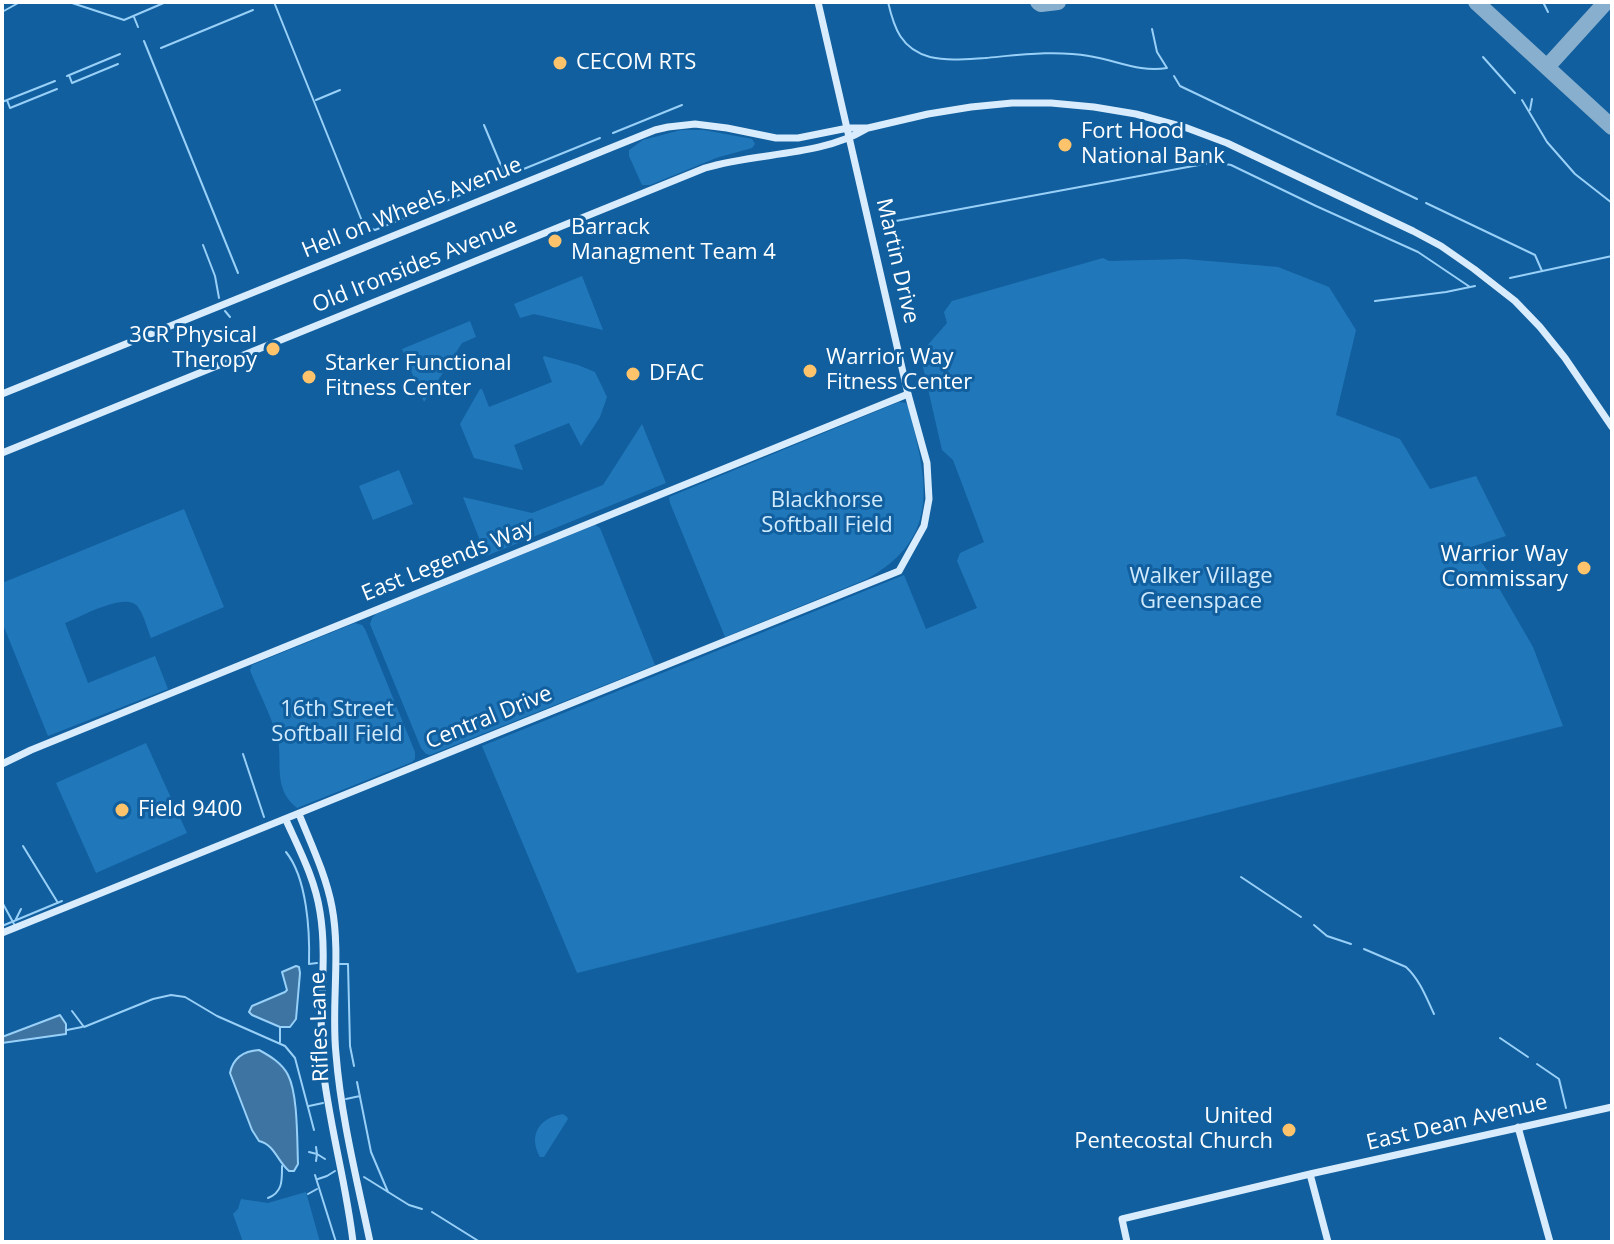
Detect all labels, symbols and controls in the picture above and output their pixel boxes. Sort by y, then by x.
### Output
place label: CECOM RTS [576,50,696,76]
marker: CECOM RTS [551,54,569,72]
place label: Fort Hood National Bank [1081,119,1225,170]
marker: Fort Hood National Bank [1056,136,1074,154]
street label: Hell on Wheels Avenue [298,152,526,264]
street label: Martin Drive [870,196,924,326]
street label: Old Ironsides Avenue [309,213,521,319]
place label: Barrack Managment Team 4 [571,215,776,266]
marker: Barrack Managment Team 4 [546,232,564,250]
place label: 3CR Physical Theropy [129,323,257,374]
marker: 3CR Physical Theropy [264,340,282,358]
place label: Warrior Way Fitness Center [826,345,972,396]
place label: Starker Functional Fitness Center [325,351,512,402]
place label: DFAC [649,361,704,387]
marker: Warrior Way Fitness Center [801,362,819,380]
marker: DFAC [624,365,642,383]
marker: Starker Functional Fitness Center [300,368,318,386]
park label: Blackhorse Softball Field [761,488,893,540]
street label: East Legends Way [358,514,538,608]
place label: Warrior Way Commissary [1440,542,1568,594]
marker: Warrior Way Commissary [1575,559,1593,577]
park label: Walker Village Greenspace [1129,564,1273,616]
street label: Central Drive [422,681,556,755]
park label: 16th Street Softball Field [271,697,403,748]
place label: Field 9400 [138,797,242,823]
marker: Field 9400 [113,801,131,819]
street label: Rifles Lane [305,971,335,1083]
street label: East Dean Avenue [1364,1089,1550,1157]
place label: United Pentecostal Church [1074,1104,1273,1156]
marker: United Pentecostal Church [1280,1121,1298,1139]

